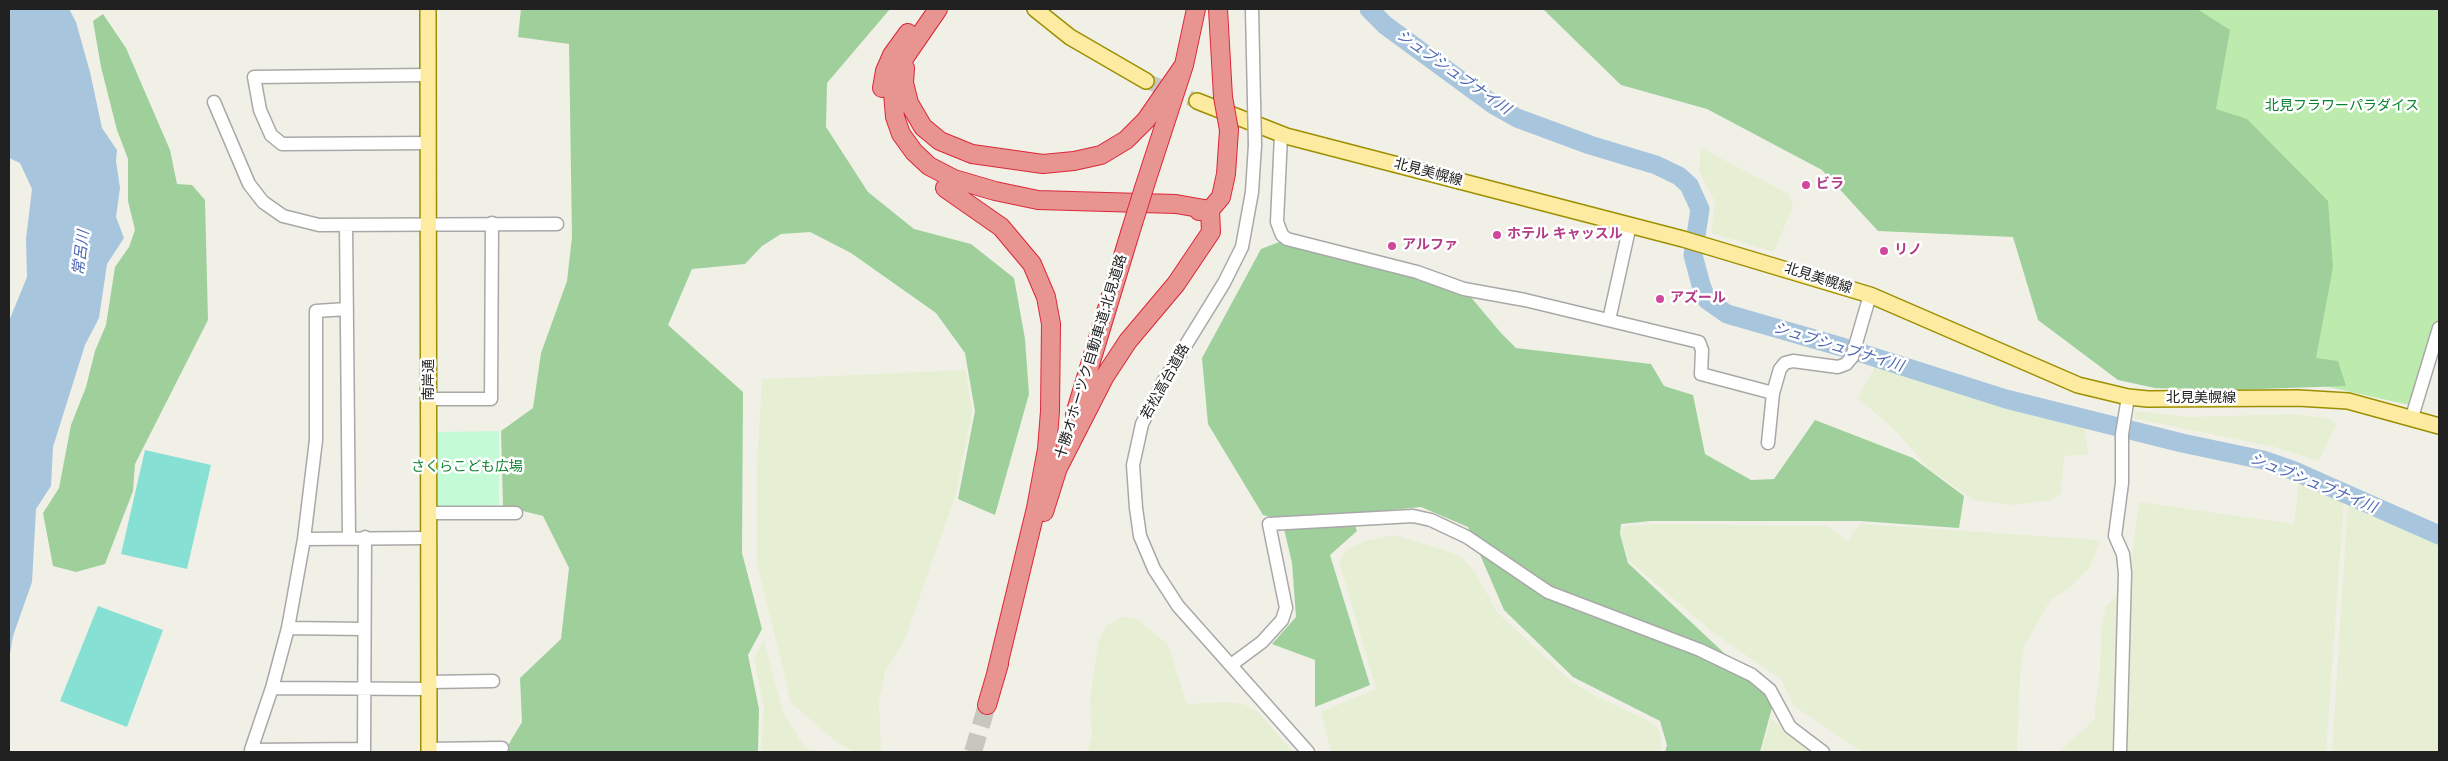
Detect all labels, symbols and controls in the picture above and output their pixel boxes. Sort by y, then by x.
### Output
water label: シュブシュブナイ川 [1393,27,1513,119]
park label: 北見フラワーパラダイス [2265,99,2419,115]
street label: 北見美幌線 [1392,156,1464,190]
place label: ビラ [1816,177,1844,193]
marker: ビラ [1800,179,1812,191]
place label: ホテル キャッスル [1507,227,1623,243]
marker: ホテル キャッスル [1491,229,1503,241]
water label: 常呂川 [70,230,94,276]
place label: アルファ [1402,238,1458,254]
marker: アルファ [1386,240,1398,252]
place label: リノ [1894,243,1922,259]
marker: リノ [1878,245,1890,257]
street label: 十勝オホーツク自動車道;北見道路 [1053,253,1131,461]
street label: 北見美幌線 [1782,260,1854,298]
place label: アズール [1670,291,1726,307]
marker: アズール [1654,293,1666,305]
water label: シュブシュブナイ川 [1771,320,1905,376]
street label: 若松高台道路 [1138,341,1194,423]
street label: 南岸通 [422,359,438,401]
street label: 北見美幌線 [2166,391,2236,407]
water label: シュブシュブナイ川 [2247,450,2379,518]
park label: さくらこども広場 [411,460,523,476]

